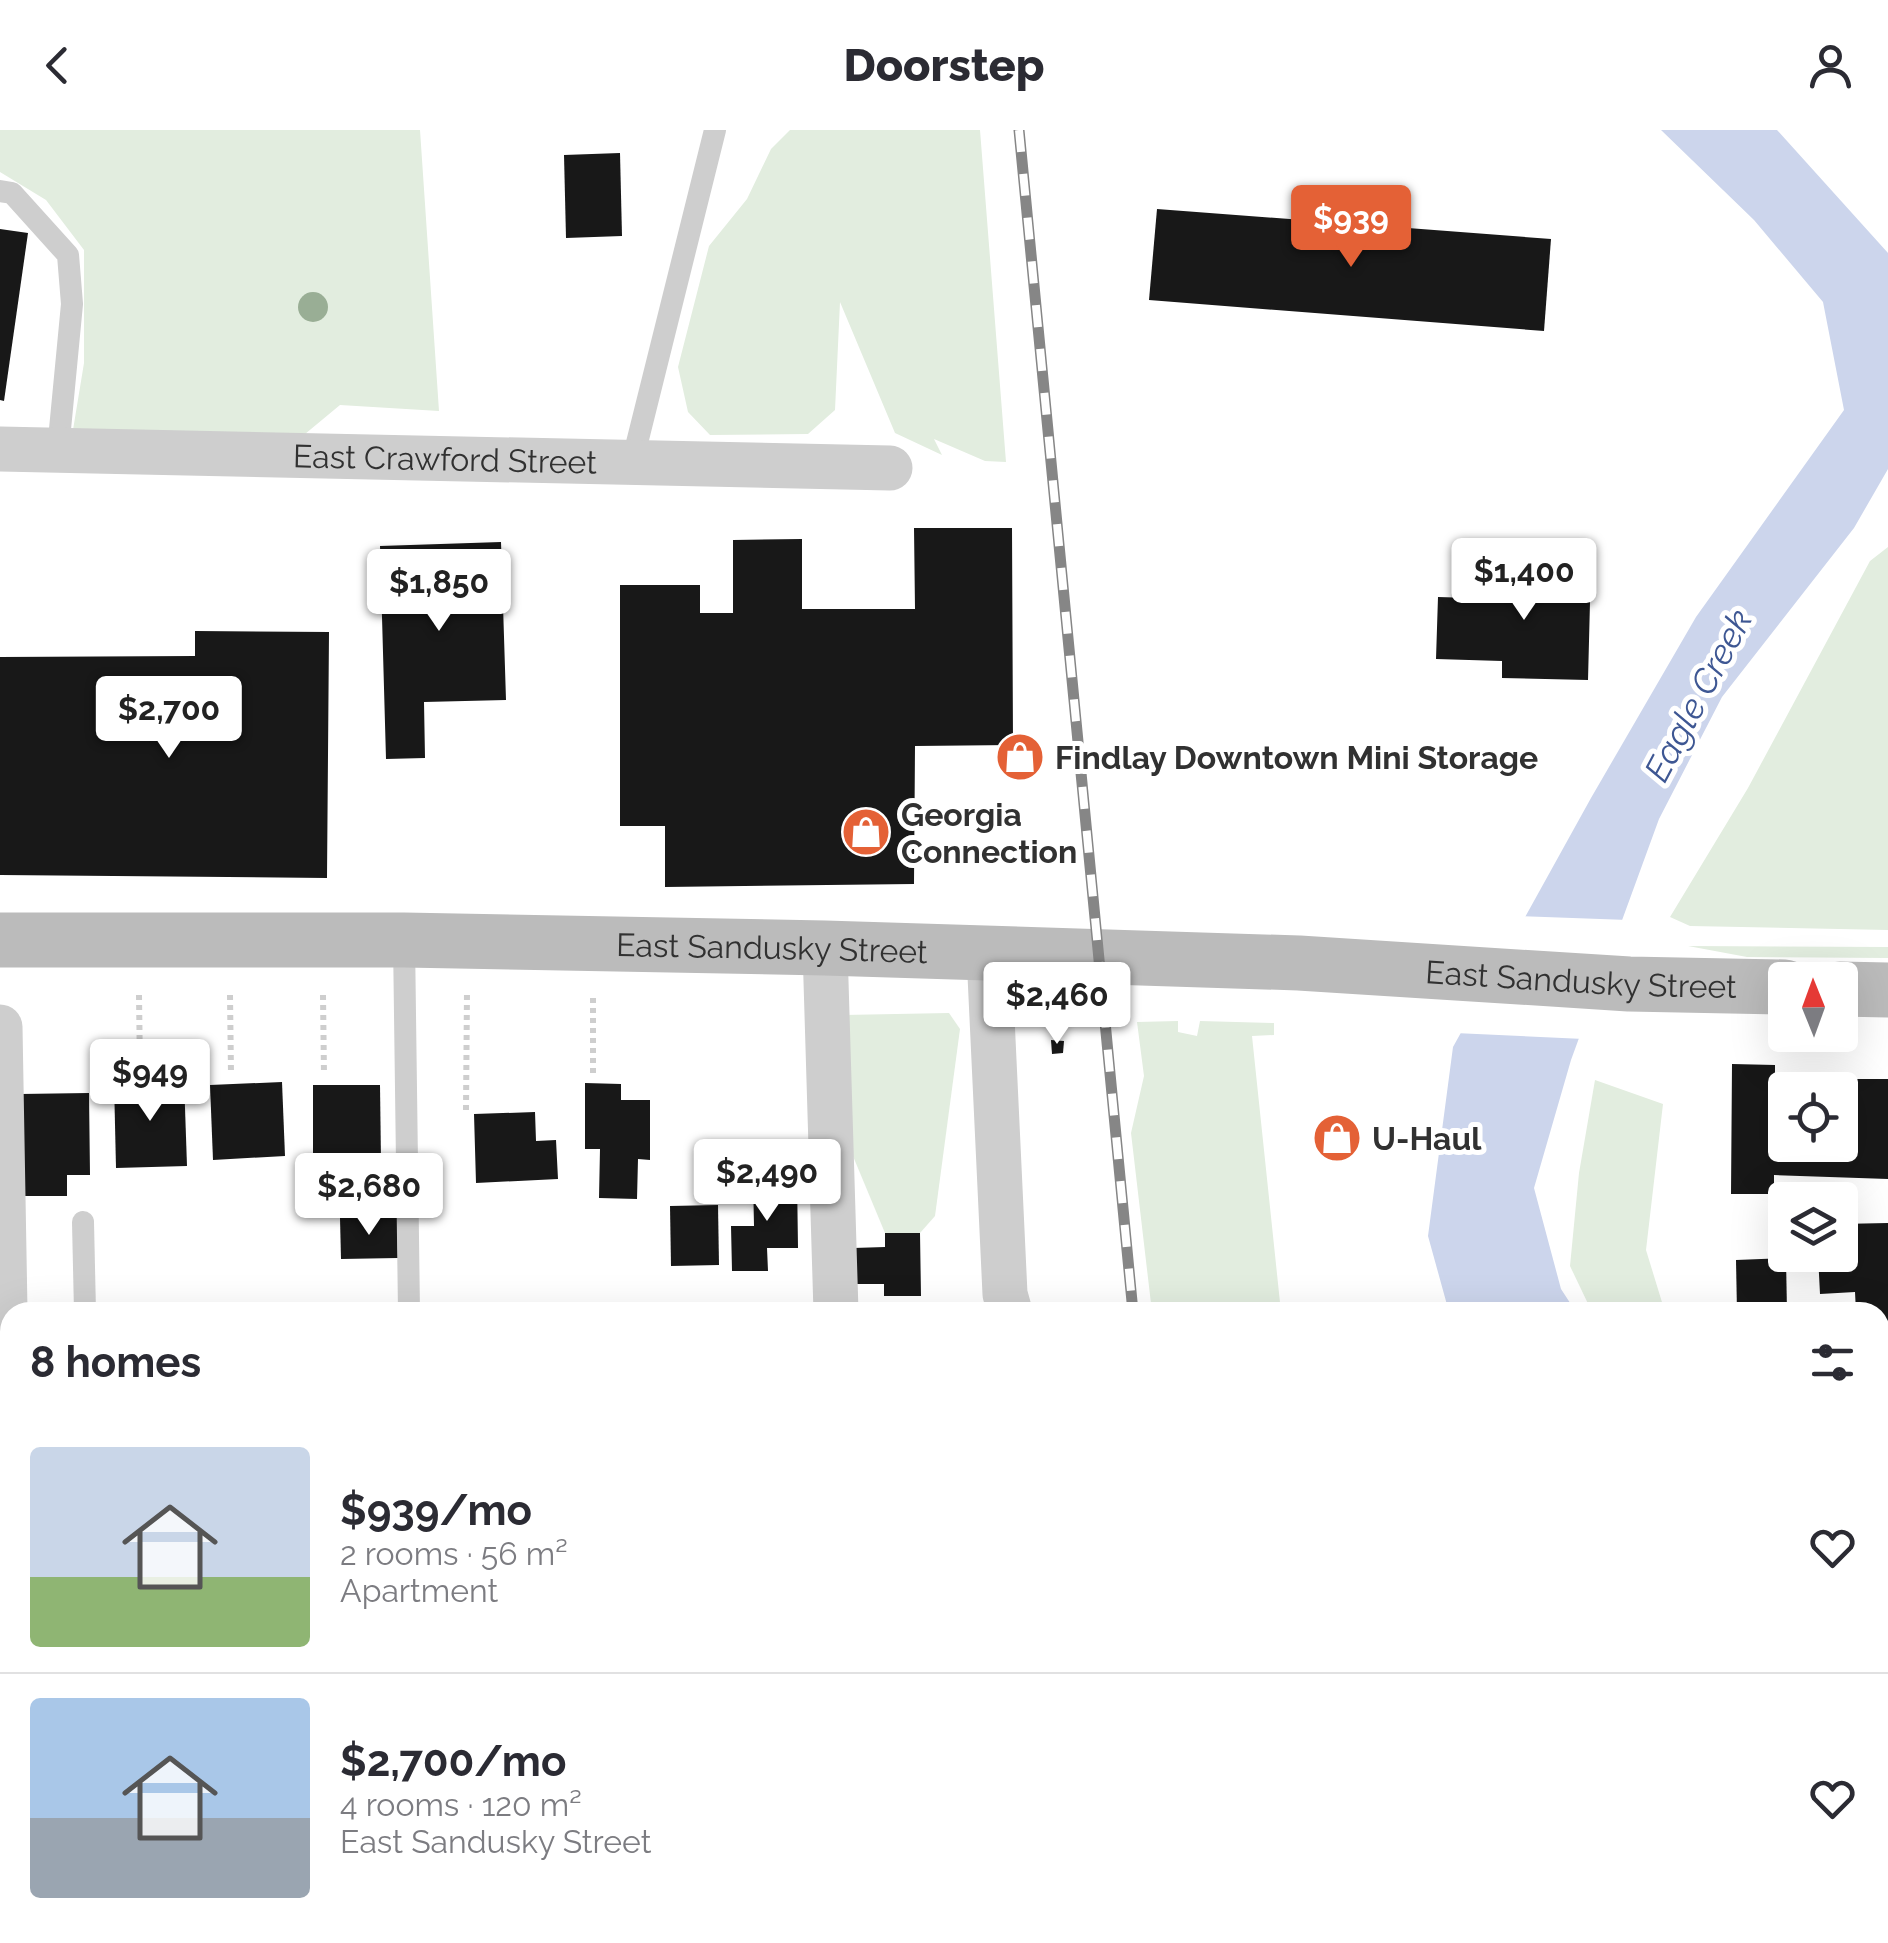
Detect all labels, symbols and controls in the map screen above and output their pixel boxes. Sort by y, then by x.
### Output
icon: back [30,38,85,93]
icon: person [1803,38,1858,93]
text: Doorstep [843,39,1045,92]
pin: $939 [1292,185,1410,270]
text: $939 [1313,199,1389,236]
street label: East Crawford Street [292,437,598,480]
pin: $1,400 [1443,538,1605,623]
pin: $1,850 [358,549,520,634]
text: $1,400 [1473,552,1575,589]
text: $1,850 [389,563,489,600]
water label: Eagle Creek [1636,602,1760,788]
pin: $2,700 [88,676,250,761]
text: $2,700 [118,690,220,727]
shop icon: Findlay Downtown Mini Storage [994,731,1046,783]
place label: Findlay Downtown Mini Storage [1055,739,1538,776]
place label: Georgia Connection [901,796,1077,870]
shop icon: Georgia Connection [840,806,892,858]
street label: East Sandusky Street [616,926,929,970]
street label: East Sandusky Street [1424,953,1737,1005]
pin: $2,460 [976,962,1138,1047]
north arrow [1768,962,1858,1052]
map controls [1768,962,1858,1272]
text: $2,460 [1005,976,1109,1013]
pin: $949 [91,1039,209,1124]
text: $949 [112,1053,188,1090]
button: locate [1768,1072,1858,1162]
shop icon: U-Haul [1311,1112,1363,1164]
place label: U-Haul [1372,1120,1482,1157]
pin: $2,490 [686,1139,848,1224]
pin: $2,680 [288,1153,450,1238]
text: $2,490 [716,1153,818,1190]
text: $2,680 [317,1167,421,1204]
button: layers [1768,1182,1858,1272]
icon: filters [1805,1335,1860,1390]
text: 8 homes [30,1338,201,1387]
text: $939/mo [340,1486,532,1535]
icon: home [110,1487,230,1607]
icon: heart [1805,1520,1860,1575]
text: 2 rooms · 56 m² [340,1535,568,1572]
text: Apartment [340,1572,498,1609]
text: $2,700/mo [340,1737,566,1786]
icon: home [110,1738,230,1858]
icon: heart [1805,1771,1860,1826]
text: 4 rooms · 120 m² [340,1786,582,1823]
text: East Sandusky Street [340,1823,651,1860]

